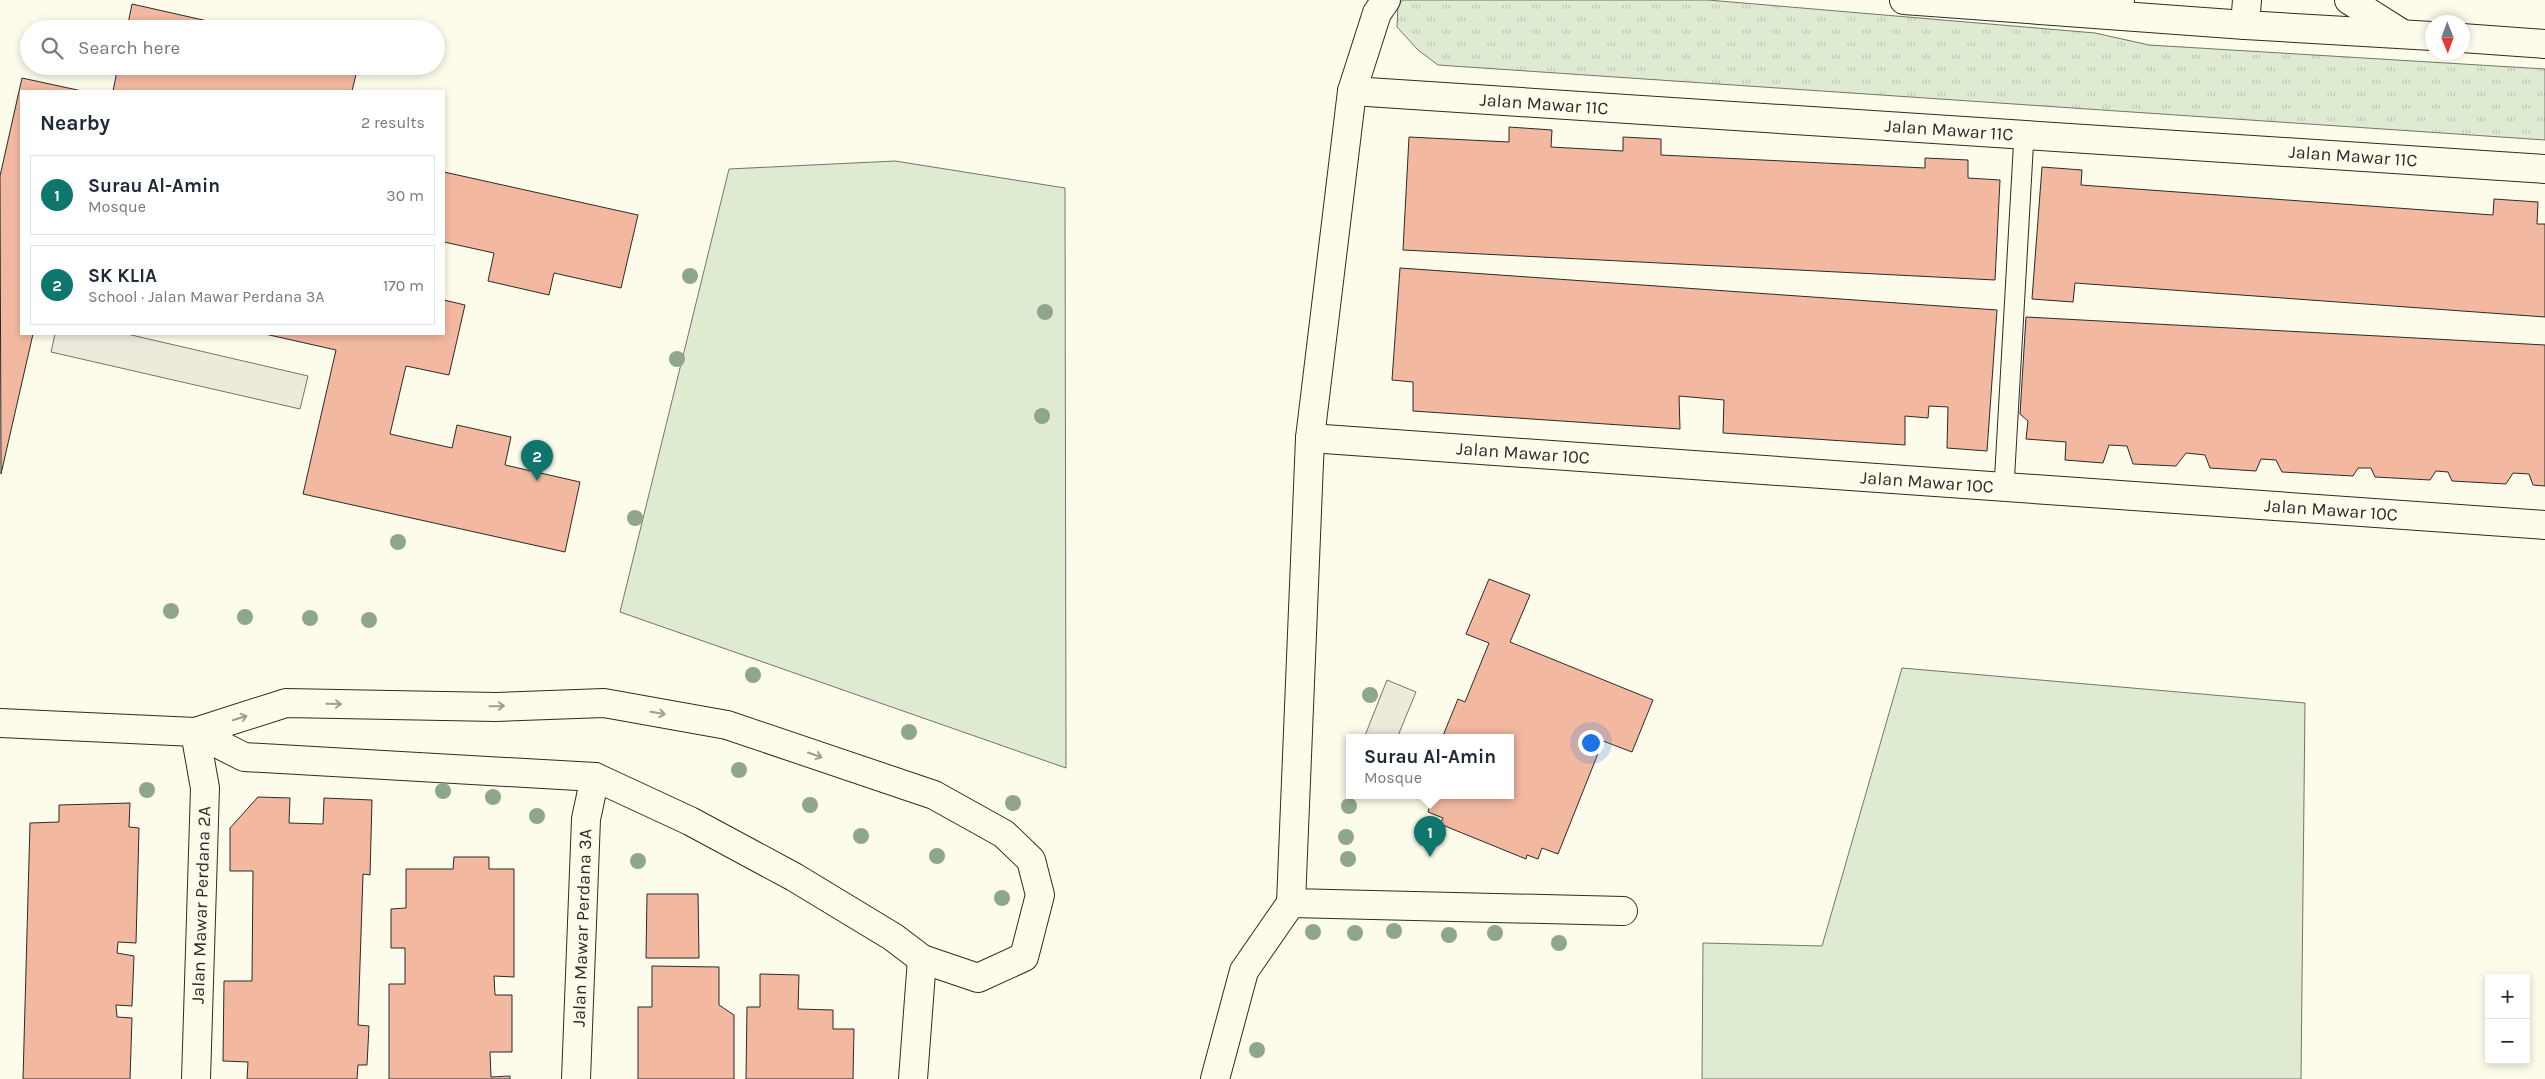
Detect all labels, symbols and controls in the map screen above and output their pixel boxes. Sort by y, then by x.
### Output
north arrow [2425,15,2470,60]
search box [20,20,445,75]
icon: search [38,34,66,62]
text: Search here [78,37,180,59]
street label: Jalan Mawar 11C [1479,89,1609,119]
text: Nearby [40,111,110,135]
text: 2 results [361,113,425,132]
street label: Jalan Mawar 11C [1884,115,2014,145]
street label: Jalan Mawar 11C [2288,141,2418,171]
text: Surau Al-Amin [88,175,220,197]
text: 1 [54,186,60,205]
text: 30 m [386,186,424,205]
text: Mosque [88,197,146,216]
text: SK KLIA [88,265,157,287]
text: 2 [52,276,62,295]
text: 170 m [383,276,424,295]
text: School · Jalan Mawar Perdana 3A [88,287,324,306]
street label: Jalan Mawar 10C [1455,437,1591,469]
pin: 2 [521,440,553,481]
street label: Jalan Mawar 10C [1859,466,1995,498]
street label: Jalan Mawar 10C [2263,494,2399,526]
one-way arrow [326,699,342,709]
one-way arrow [488,701,505,711]
one-way arrow [650,709,666,719]
one-way arrow [232,713,248,722]
your location [1578,730,1604,756]
popup [1346,734,1514,799]
text: Surau Al-Amin [1364,746,1496,768]
one-way arrow [807,751,822,760]
text: Mosque [1364,768,1422,787]
street label: Jalan Mawar Perdana 2A [187,806,215,1004]
pin: 1 [1414,816,1446,857]
street label: Jalan Mawar Perdana 3A [568,828,596,1028]
map controls [2485,974,2530,1064]
button: + [2485,974,2530,1019]
button: − [2485,1019,2530,1064]

